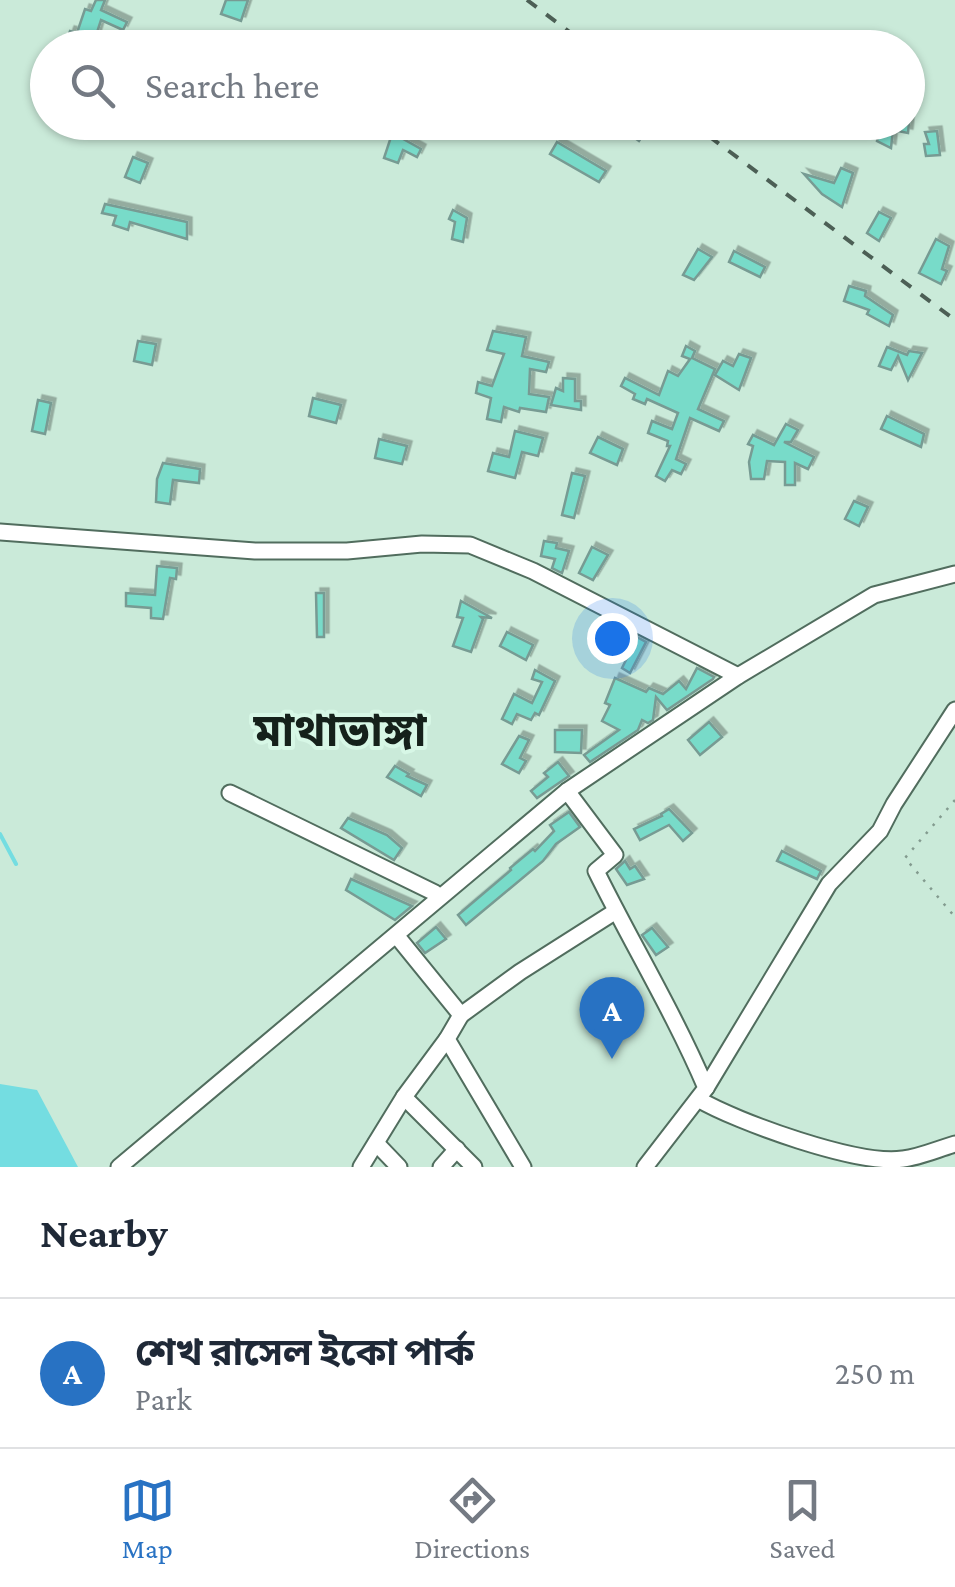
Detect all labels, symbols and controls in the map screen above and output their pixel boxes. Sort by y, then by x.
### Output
search box [30,30,925,140]
icon: search [65,58,120,113]
text: Search here [145,64,319,106]
your location [587,613,638,664]
district label: মাথাভাঙ্গা [252,706,428,756]
pin: A [580,976,644,1059]
text: Nearby [40,1209,168,1256]
text: শেখ রাসেল ইকো পার্ক [135,1331,474,1373]
text: A [63,1355,82,1391]
text: 250 m [835,1355,915,1391]
text: Park [135,1381,192,1417]
tab: Map [120,1473,175,1564]
tab: Directions [414,1473,530,1564]
tab: Saved [770,1473,835,1564]

